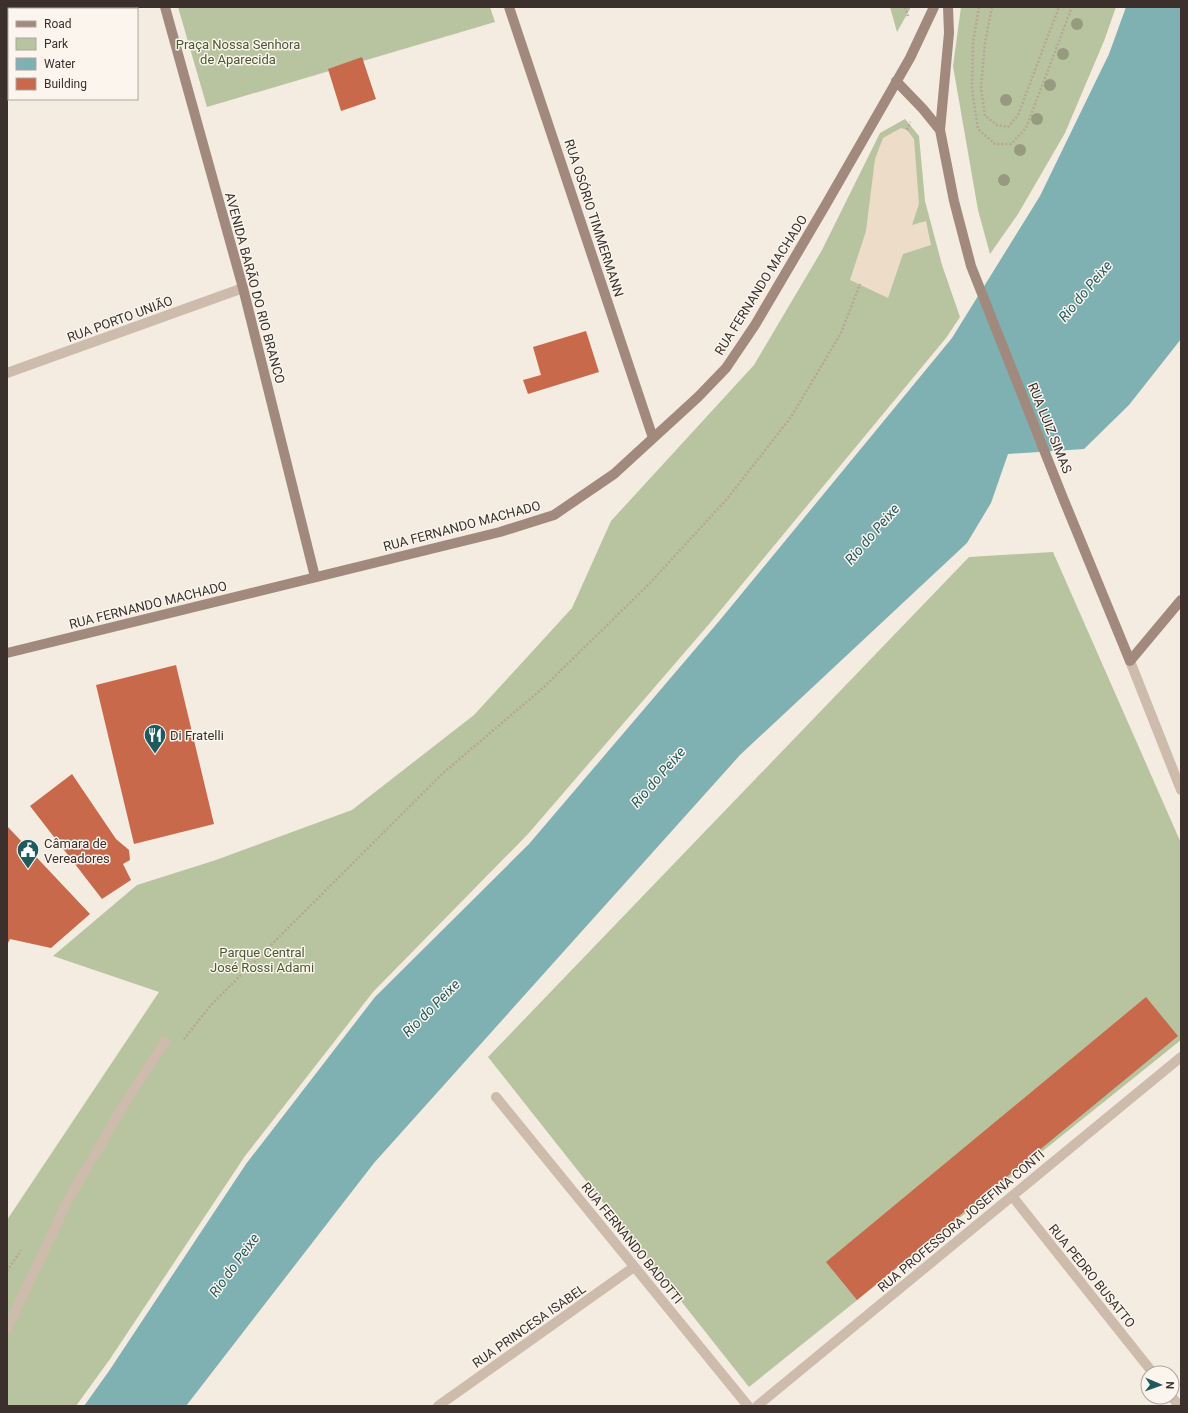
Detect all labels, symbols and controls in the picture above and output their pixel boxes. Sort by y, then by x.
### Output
legend [8,8,138,100]
text: Road [44,17,72,31]
text: Park [44,37,69,51]
park label: Praça Nossa Senhora de Aparecida [176,37,300,67]
text: Water [44,57,75,71]
text: Building [44,77,87,91]
street label: RUA OSÓRIO TIMMERMANN [561,137,627,299]
street label: AVENIDA BARÃO DO RIO BRANCO [222,190,289,385]
street label: RUA FERNANDO MACHADO [712,212,810,358]
water label: Rio do Peixe [1055,257,1115,325]
street label: RUA PORTO UNIÃO [65,292,175,345]
street label: RUA LUIZ SIMAS [1025,380,1075,476]
street label: RUA FERNANDO MACHADO [382,498,542,554]
water label: Rio do Peixe [842,501,902,567]
street label: RUA FERNANDO MACHADO [68,578,229,632]
restaurant icon: Di Fratelli [142,722,168,755]
place label: Di Fratelli [170,728,224,743]
water label: Rio do Peixe [628,744,688,810]
place label: Câmara de Vereadores [44,836,110,866]
public building icon: Câmara de Vereadores [15,837,41,870]
park label: Parque Central José Rossi Adami [210,945,314,975]
water label: Rio do Peixe [399,976,463,1040]
street label: RUA PROFESSORA JOSEFINA CONTI [875,1147,1047,1295]
street label: RUA FERNANDO BADOTTI [579,1179,685,1307]
street label: RUA PEDRO BUSATTO [1046,1221,1138,1331]
water label: Rio do Peixe [206,1230,262,1300]
street label: RUA PRINCESA ISABEL [470,1281,588,1371]
north arrow [1140,1365,1180,1405]
text: N [1163,1381,1176,1390]

